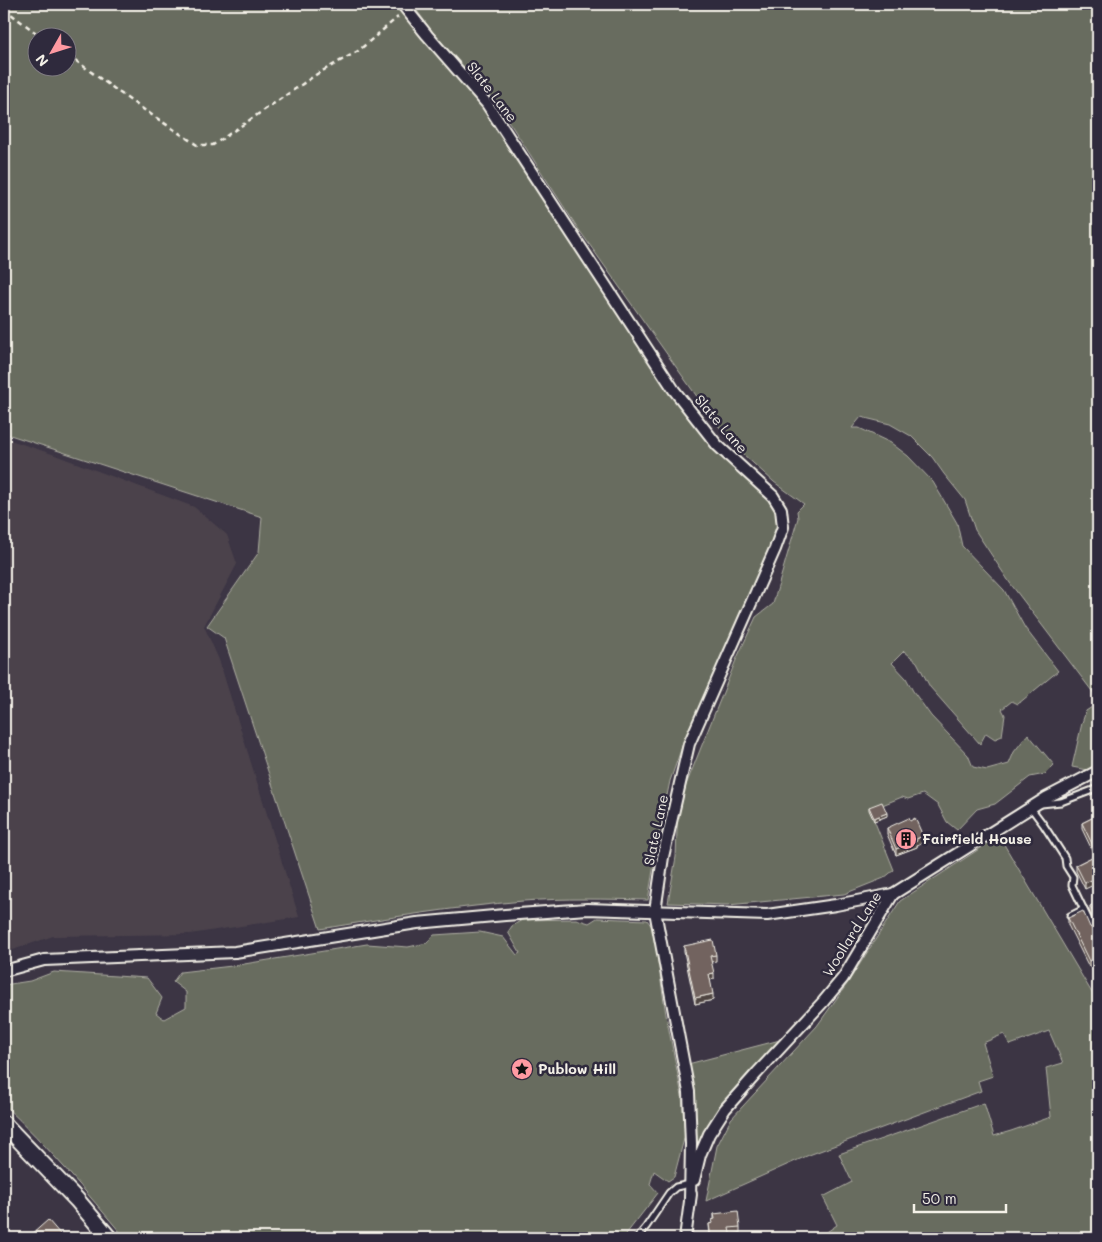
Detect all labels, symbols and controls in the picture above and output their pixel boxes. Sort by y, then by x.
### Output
north arrow [28,28,78,78]
text: N [31,50,52,71]
street label: Slate Lane [463,57,522,126]
street label: Slate Lane [691,390,752,457]
street label: Slate Lane [639,793,672,867]
building icon: Fairfield House [894,827,918,851]
place label: Fairfield House [922,829,1032,848]
street label: Woollard Lane [818,887,885,980]
place icon: Publow Hill [510,1057,534,1081]
place label: Publow Hill [538,1059,616,1078]
scale bar [914,1182,1007,1214]
text: 50 m [922,1188,957,1208]

